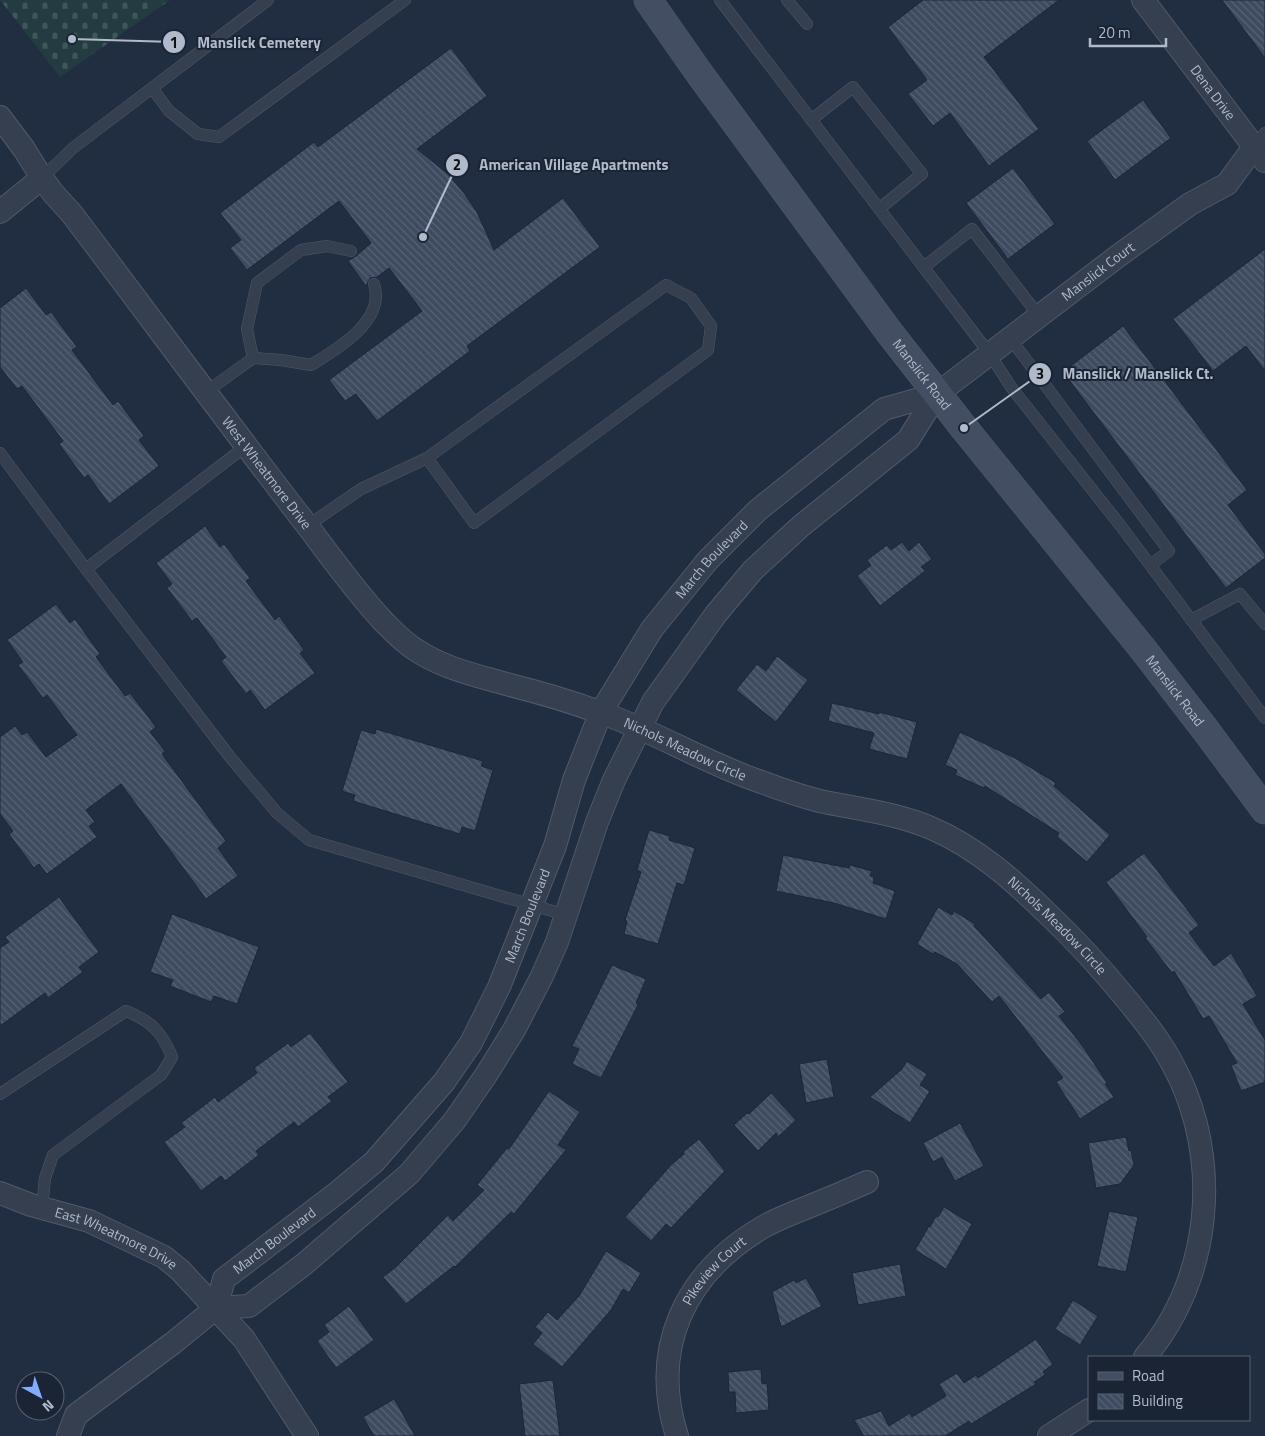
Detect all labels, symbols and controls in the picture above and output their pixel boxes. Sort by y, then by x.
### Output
scale bar [1090,15,1166,47]
text: 20 m [1098,21,1131,44]
callout: Manslick Cemetery [162,27,331,57]
text: 1 [170,31,178,54]
text: Manslick Cemetery [197,31,321,54]
street label: Dena Drive [1186,60,1241,124]
callout: American Village Apartments [445,150,679,180]
text: 2 [453,153,461,176]
text: American Village Apartments [479,153,669,176]
street label: Manslick Court [1057,236,1139,306]
street label: Manslick Road [888,334,957,414]
callout: Manslick / Manslick Ct. [1027,359,1223,389]
text: 3 [1036,362,1044,385]
text: Manslick / Manslick Ct. [1063,362,1213,385]
street label: West Wheatmore Drive [217,412,317,533]
street label: March Boulevard [670,515,752,603]
street label: Manslick Road [1141,650,1210,730]
street label: Nichols Meadow Circle [621,712,750,786]
street label: March Boulevard [499,865,555,966]
street label: Nichols Meadow Circle [1003,871,1112,979]
street label: East Wheatmore Drive [53,1201,182,1274]
street label: March Boulevard [228,1202,320,1279]
street label: Pikeview Court [676,1230,750,1309]
legend [1088,1356,1250,1421]
text: Road [1132,1364,1164,1387]
north arrow [15,1371,65,1421]
text: Building [1132,1389,1183,1412]
text: N [38,1395,59,1418]

